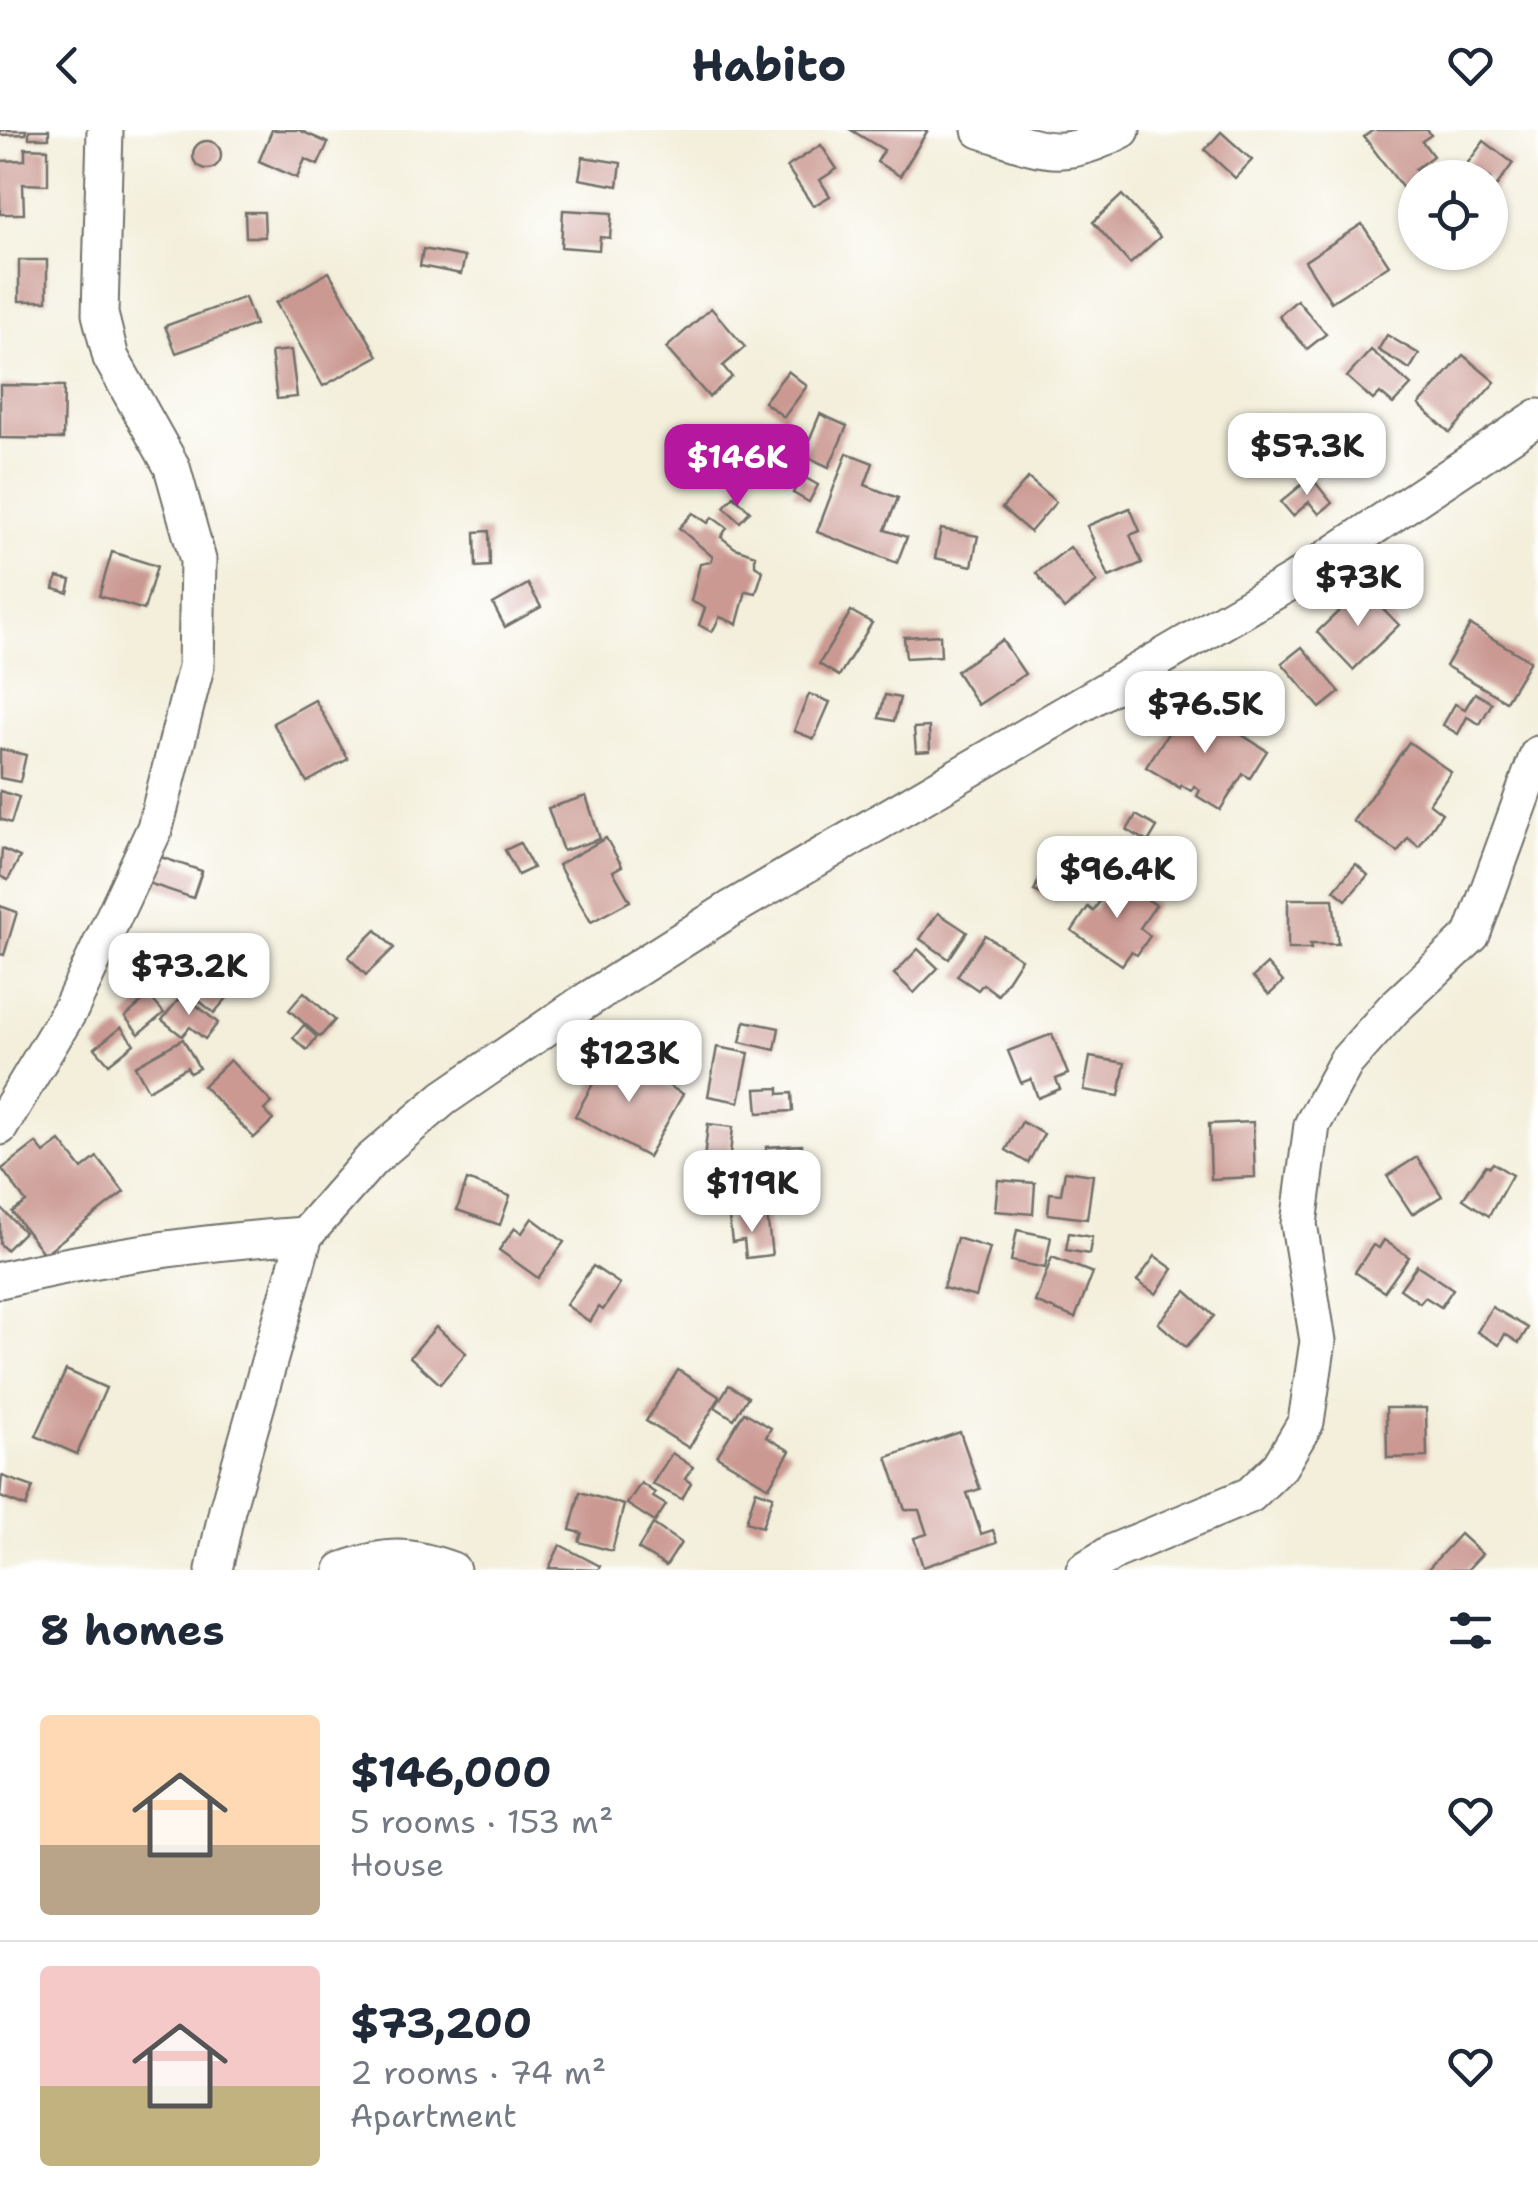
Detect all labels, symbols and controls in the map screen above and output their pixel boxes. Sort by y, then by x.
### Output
text: Habito [691,35,847,95]
icon: back [40,38,95,93]
icon: heart [1443,38,1498,93]
map controls [1398,160,1508,270]
button: locate [1398,160,1508,270]
pin: $57.3K [1226,413,1388,498]
pin: $146K [667,424,807,509]
text: $57.3K [1250,424,1364,467]
text: $146K [686,435,788,478]
pin: $73K [1299,544,1417,629]
text: $73K [1315,555,1401,598]
pin: $76.5K [1124,671,1286,756]
text: $76.5K [1147,682,1263,725]
pin: $96.4K [1036,836,1198,921]
text: $96.4K [1059,847,1175,890]
pin: $73.2K [108,933,270,1018]
text: $73.2K [130,944,248,987]
pin: $123K [559,1020,699,1105]
text: $123K [579,1031,679,1074]
pin: $119K [682,1150,822,1235]
text: $119K [706,1161,798,1204]
text: 8 homes [40,1602,225,1658]
icon: filters [1443,1603,1498,1658]
text: $146,000 [350,1744,552,1800]
icon: home [120,1755,240,1875]
icon: heart [1443,1788,1498,1843]
text: 5 rooms · 153 m² [350,1800,613,1843]
text: House [350,1843,444,1886]
text: $73,200 [350,1995,532,2051]
icon: home [120,2006,240,2126]
icon: heart [1443,2039,1498,2094]
text: 2 rooms · 74 m² [350,2051,606,2094]
text: Apartment [350,2094,517,2137]

